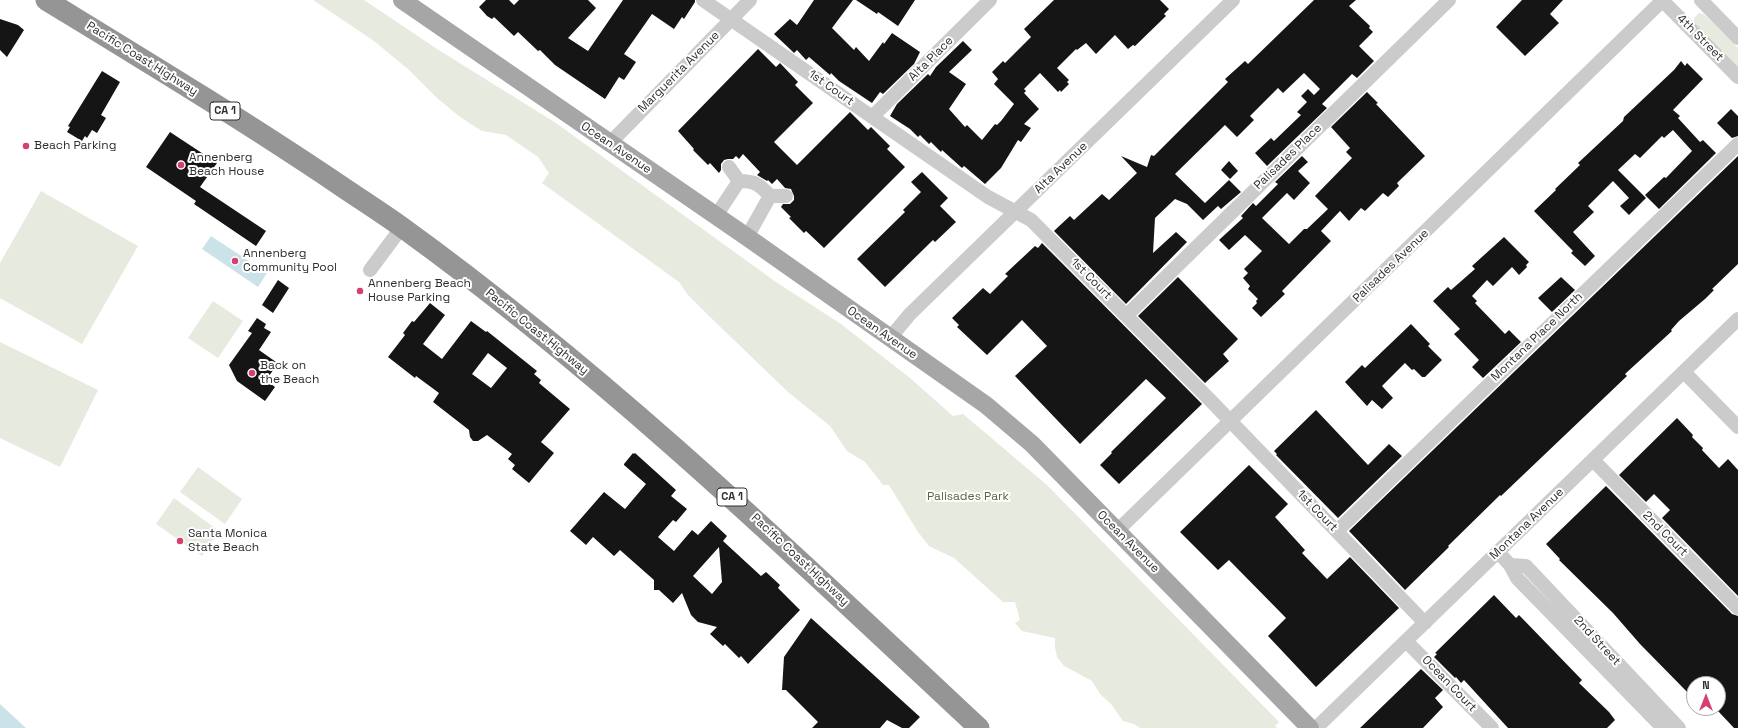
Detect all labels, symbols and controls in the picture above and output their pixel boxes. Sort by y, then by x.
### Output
street label: 4th Street [1674,12,1726,64]
street label: Pacific Coast Highway [84,19,200,99]
street label: Marguerita Avenue [635,28,723,116]
street label: Alta Place [906,34,956,84]
street label: 1st Court [805,67,857,109]
road number: CA 1 [210,102,240,120]
street label: Ocean Avenue [578,119,654,177]
street label: Palisades Place [1251,121,1325,193]
place label: Beach Parking [34,139,116,153]
street label: Alta Avenue [1031,139,1091,197]
marker: Beach Parking [21,141,31,151]
place label: Annenberg Beach House [189,151,264,179]
marker: Annenberg Beach House [176,160,186,170]
street label: Palisades Avenue [1350,226,1432,306]
place label: Annenberg Community Pool [243,247,337,275]
street label: 1st Court [1067,255,1115,303]
marker: Annenberg Community Pool [230,256,240,266]
place label: Annenberg Beach House Parking [368,277,471,305]
marker: Annenberg Beach House Parking [355,286,365,296]
street label: Pacific Coast Highway [483,286,591,378]
street label: Montana Place North [1488,290,1586,384]
street label: Ocean Avenue [844,304,920,362]
place label: Back on the Beach [260,359,319,387]
marker: Back on the Beach [247,368,257,378]
street label: Montana Avenue [1487,485,1567,563]
street label: 1st Court [1294,487,1340,535]
road number: CA 1 [717,488,747,506]
park label: Palisades Park [927,490,1009,504]
street label: Ocean Avenue [1094,508,1162,576]
street label: 2nd Court [1639,508,1691,560]
street label: Pacific Coast Highway [748,511,852,609]
place label: Santa Monica State Beach [188,527,267,555]
marker: Santa Monica State Beach [175,536,185,546]
street label: 2nd Street [1571,613,1623,669]
street label: Ocean Court [1419,653,1479,715]
north arrow [1686,676,1726,716]
text: N [1702,678,1710,692]

